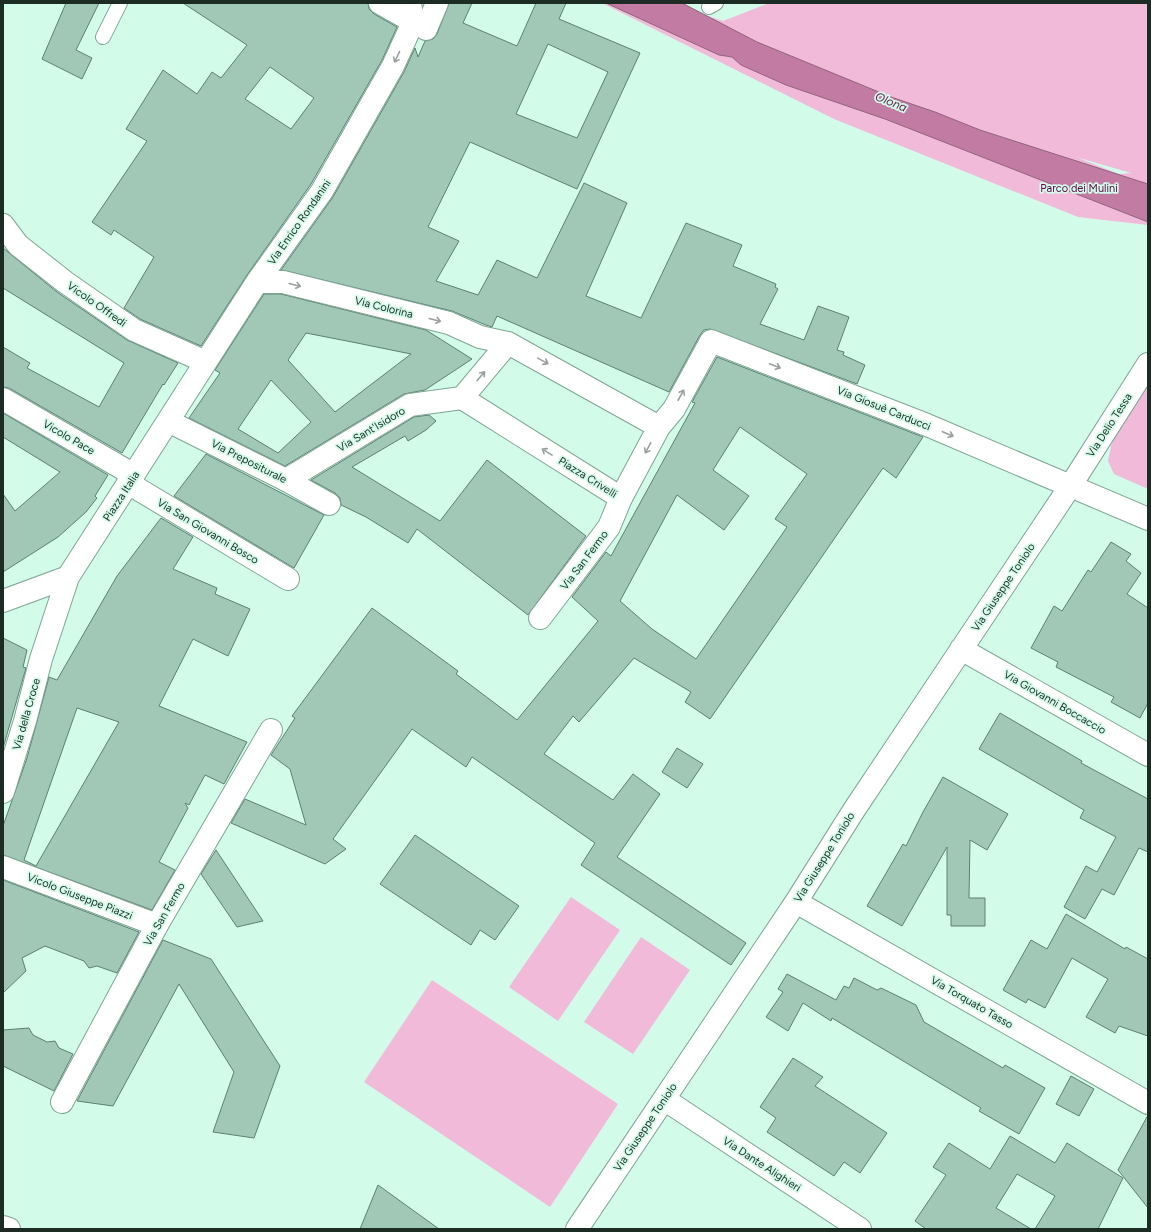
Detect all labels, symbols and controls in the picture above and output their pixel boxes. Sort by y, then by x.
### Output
one-way arrow [393,51,400,63]
water label: Olona [873,89,909,115]
street label: Via Enrico Rondanini [265,177,334,268]
park label: Parco dei Mulini [1040,182,1118,195]
street label: Vicolo Offredi [65,279,129,330]
one-way arrow [289,282,302,289]
street label: Via Colorina [353,294,414,321]
one-way arrow [428,317,441,324]
one-way arrow [536,358,548,366]
one-way arrow [768,362,780,370]
one-way arrow [476,370,485,381]
street label: Via Giosuè Carducci [835,384,933,433]
one-way arrow [678,389,686,401]
street label: Via Delio Tessa [1084,391,1135,460]
street label: Via Sant'Isidoro [335,404,408,455]
street label: Vicolo Pace [40,417,97,458]
one-way arrow [941,431,953,438]
street label: Via Prepositurale [209,437,289,486]
one-way arrow [644,442,651,454]
one-way arrow [542,448,553,456]
street label: Piazza Crivelli [556,454,620,501]
street label: Piazza Italia [100,469,142,524]
street label: Via San Giovanni Bosco [155,496,261,567]
street label: Via San Fermo [558,528,611,593]
street label: Via Giuseppe Toniolo [969,541,1038,634]
street label: Via Giovanni Boccaccio [1001,668,1108,737]
street label: Via della Croce [10,677,43,752]
street label: Via Giuseppe Toniolo [791,810,858,905]
street label: Vicolo Giuseppe Piazzi [25,870,134,923]
street label: Via San Fermo [141,880,188,948]
street label: Via Torquato Tasso [928,974,1015,1031]
street label: Via Giuseppe Toniolo [611,1081,680,1174]
street label: Via Dante Alighieri [720,1134,803,1195]

